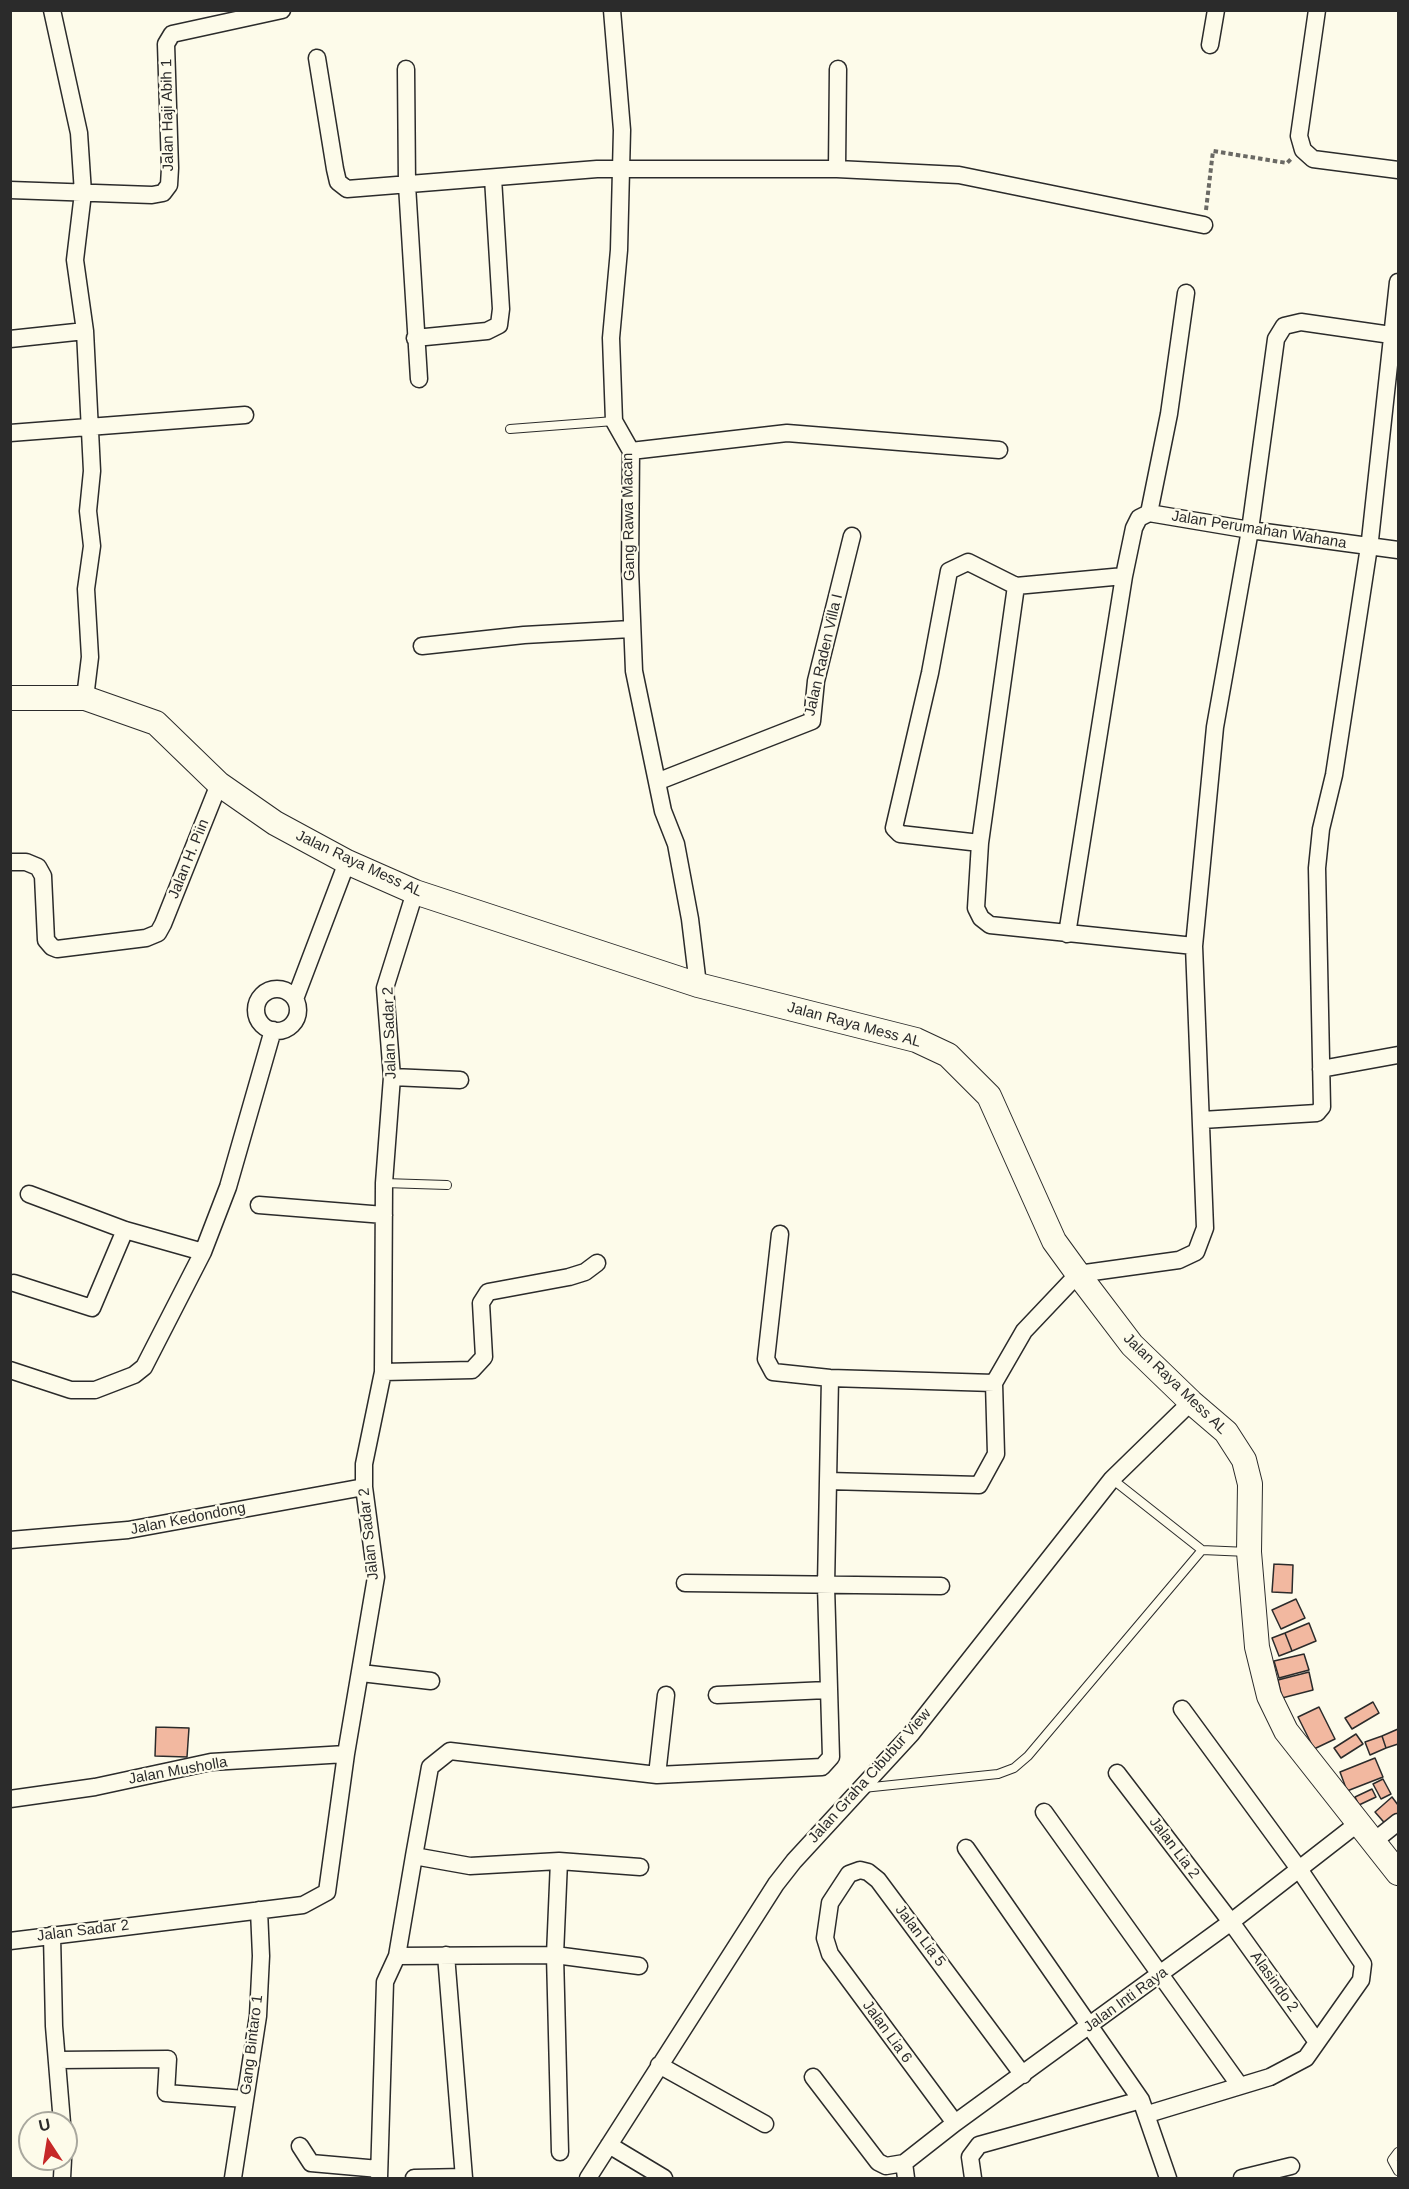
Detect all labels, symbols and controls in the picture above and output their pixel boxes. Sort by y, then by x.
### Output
street label: Jalan Haji Abih 1 [158,59,178,171]
street label: Gang Rawa Macan [619,453,639,581]
street label: Jalan Perumahan Wahana [1170,507,1348,553]
street label: Jalan Raden Villa I [801,592,847,718]
street label: Jalan H. Piin [165,817,213,901]
street label: Jalan Raya Mess AL [293,827,425,901]
street label: Jalan Sadar 2 [379,986,401,1080]
street label: Jalan Raya Mess AL [785,999,923,1051]
street label: Jalan Raya Mess AL [1119,1330,1231,1438]
street label: Jalan Sadar 2 [355,1487,383,1581]
street label: Jalan Kedondong [129,1499,247,1539]
street label: Jalan Graha Cibubur View [805,1705,935,1847]
street label: Jalan Musholla [127,1753,229,1789]
street label: Jalan Lia 2 [1145,1814,1203,1882]
street label: Jalan Lia 5 [891,1902,949,1970]
street label: Jalan Sadar 2 [36,1916,130,1946]
street label: Alasindo 2 [1246,1948,1302,2016]
street label: Jalan Inti Raya [1081,1964,1171,2036]
street label: Gang Bintaro 1 [237,1994,267,2096]
street label: Jalan Lia 6 [858,1997,916,2067]
north arrow [18,2111,78,2171]
text: U [37,2115,52,2134]

